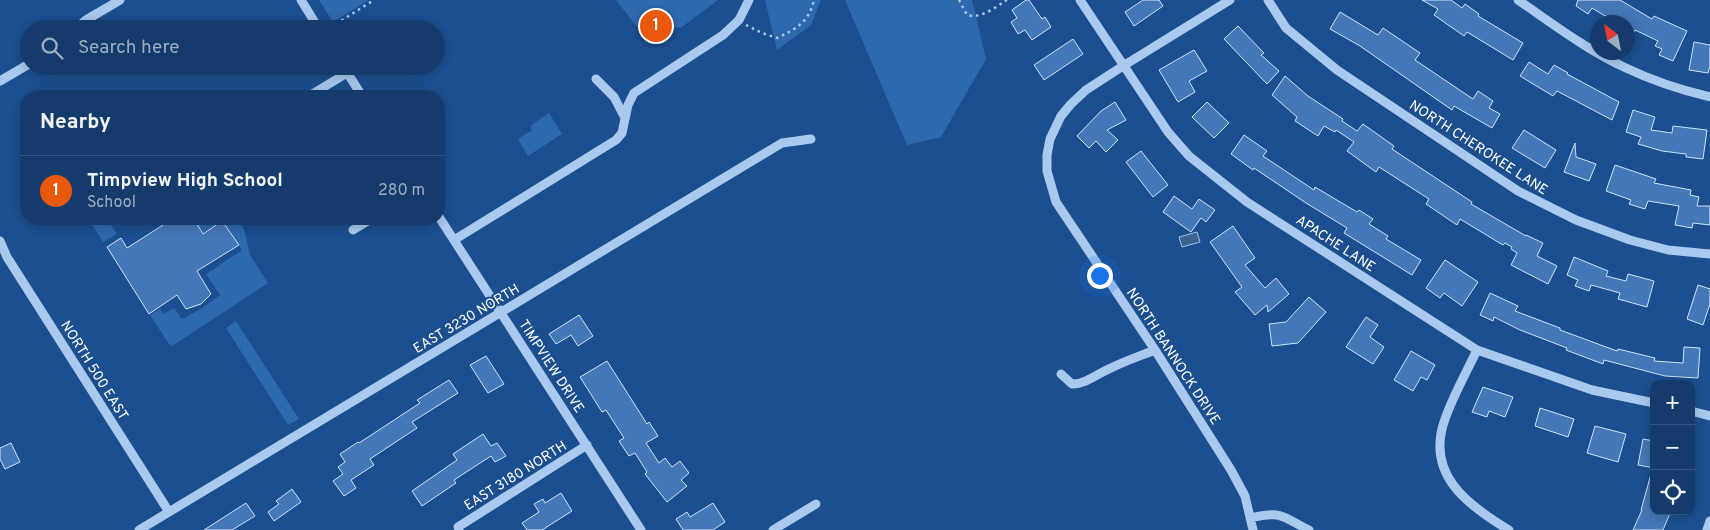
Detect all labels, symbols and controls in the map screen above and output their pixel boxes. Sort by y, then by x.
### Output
pin: 1 [640,7,672,45]
north arrow [1590,15,1635,60]
search box [20,20,445,75]
icon: search [38,34,66,62]
text: Search here [78,36,180,60]
street label: NORTH CHEROKEE LANE [1406,97,1551,199]
text: Nearby [40,109,111,136]
text: Timpview High School [87,169,283,193]
text: 1 [53,181,59,201]
text: 280 m [378,181,425,201]
text: School [87,193,136,213]
street label: APACHE LANE [1292,212,1378,276]
your location [1087,263,1113,289]
street label: EAST 3230 NORTH [411,281,523,358]
street label: NORTH BANNOCK DRIVE [1122,285,1223,428]
street label: TIMPVIEW DRIVE [514,317,587,417]
street label: NORTH 500 EAST [56,318,131,424]
map controls [1650,380,1695,515]
button: + [1650,380,1695,425]
button: − [1650,425,1695,470]
street label: EAST 3180 NORTH [461,438,570,515]
button: locate [1650,470,1695,515]

